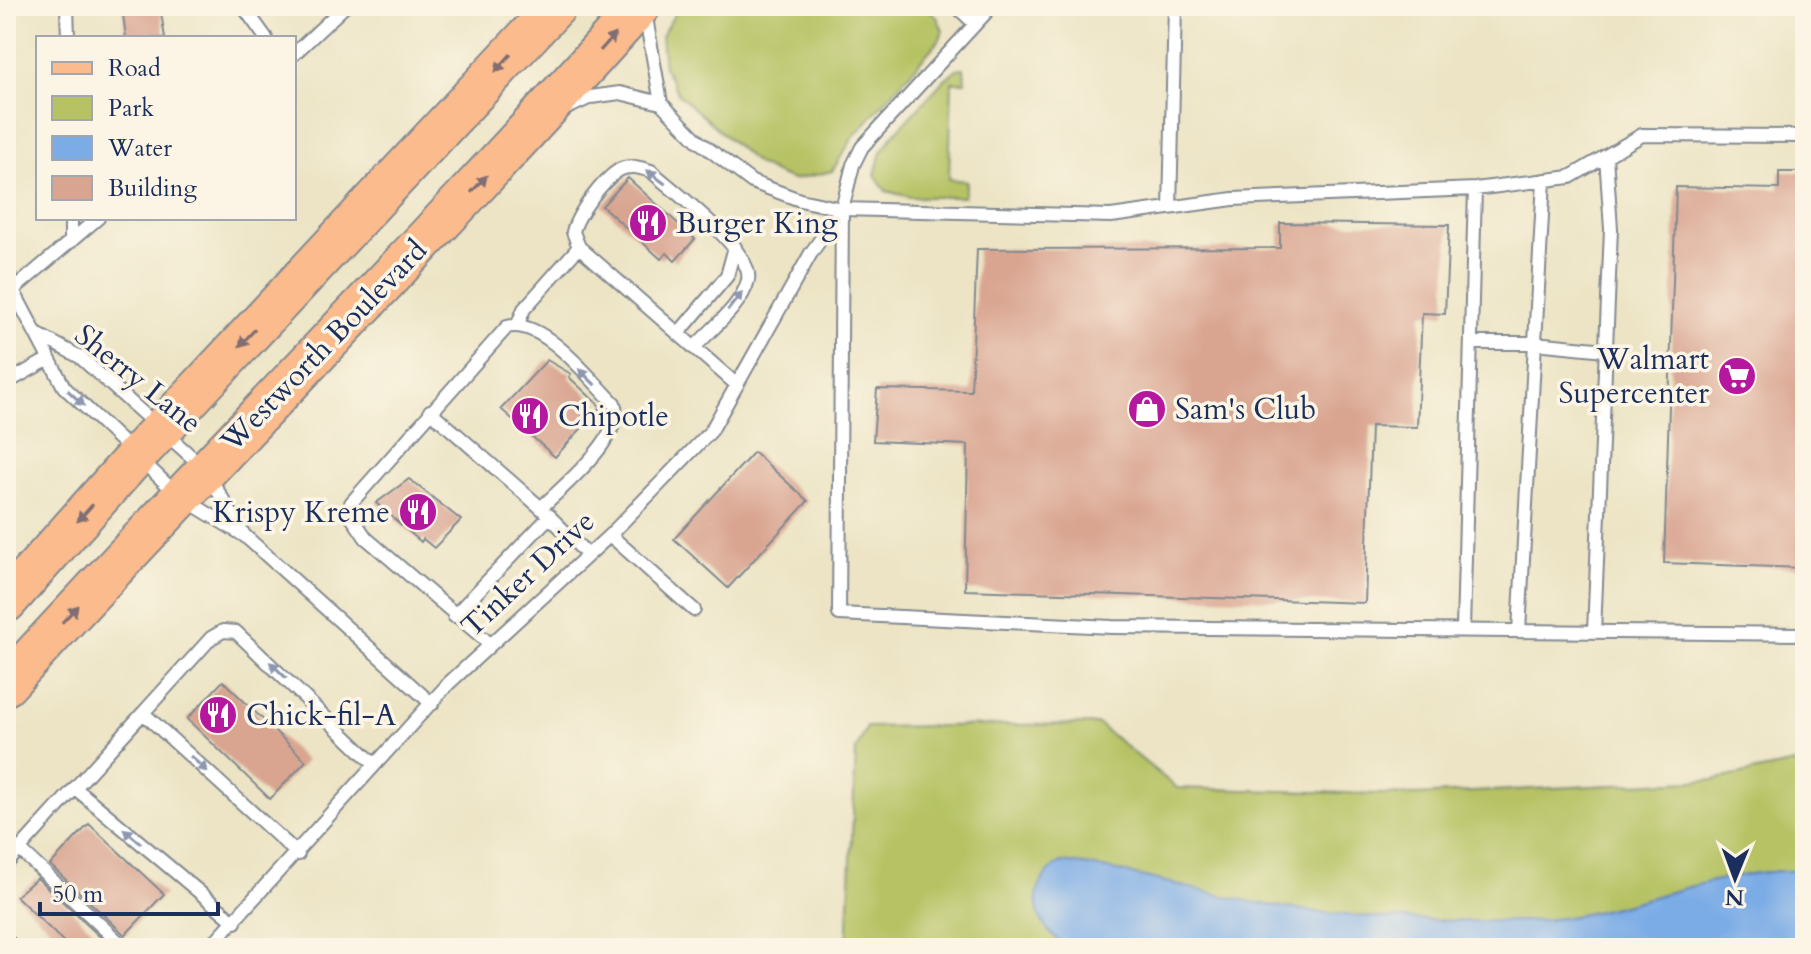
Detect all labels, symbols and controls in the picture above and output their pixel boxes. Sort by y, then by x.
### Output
one-way arrow [598,32,616,51]
legend [36,36,296,220]
text: Road [108,52,161,85]
one-way arrow [494,54,512,73]
text: Park [108,92,154,125]
text: Water [107,132,172,165]
one-way arrow [646,170,666,186]
text: Building [108,172,198,205]
one-way arrow [470,175,488,194]
restaurant icon: Burger King [627,202,669,244]
place label: Burger King [676,203,838,244]
street label: Westworth Boulevard [211,231,436,462]
one-way arrow [726,291,742,311]
street label: Sherry Lane [66,315,210,443]
one-way arrow [239,328,257,347]
place label: Walmart Supercenter [1559,339,1710,414]
supermarket icon: Walmart Supercenter [1716,355,1758,397]
one-way arrow [578,368,597,386]
shop icon: Sam's Club [1126,388,1168,430]
one-way arrow [67,389,86,407]
place label: Sam's Club [1175,389,1316,430]
restaurant icon: Chipotle [509,395,551,437]
place label: Chipotle [558,396,669,437]
restaurant icon: Krispy Kreme [397,491,439,533]
place label: Krispy Kreme [213,492,390,533]
street label: Tinker Drive [452,501,604,647]
one-way arrow [77,504,95,523]
one-way arrow [61,605,79,624]
one-way arrow [269,661,288,679]
restaurant icon: Chick-fil-A [197,694,239,736]
place label: Chick-fil-A [246,695,397,736]
one-way arrow [189,754,208,772]
one-way arrow [122,828,142,845]
north arrow [1695,838,1775,918]
scale bar [40,866,218,916]
text: 50 m [52,878,104,911]
text: N [1725,882,1744,912]

